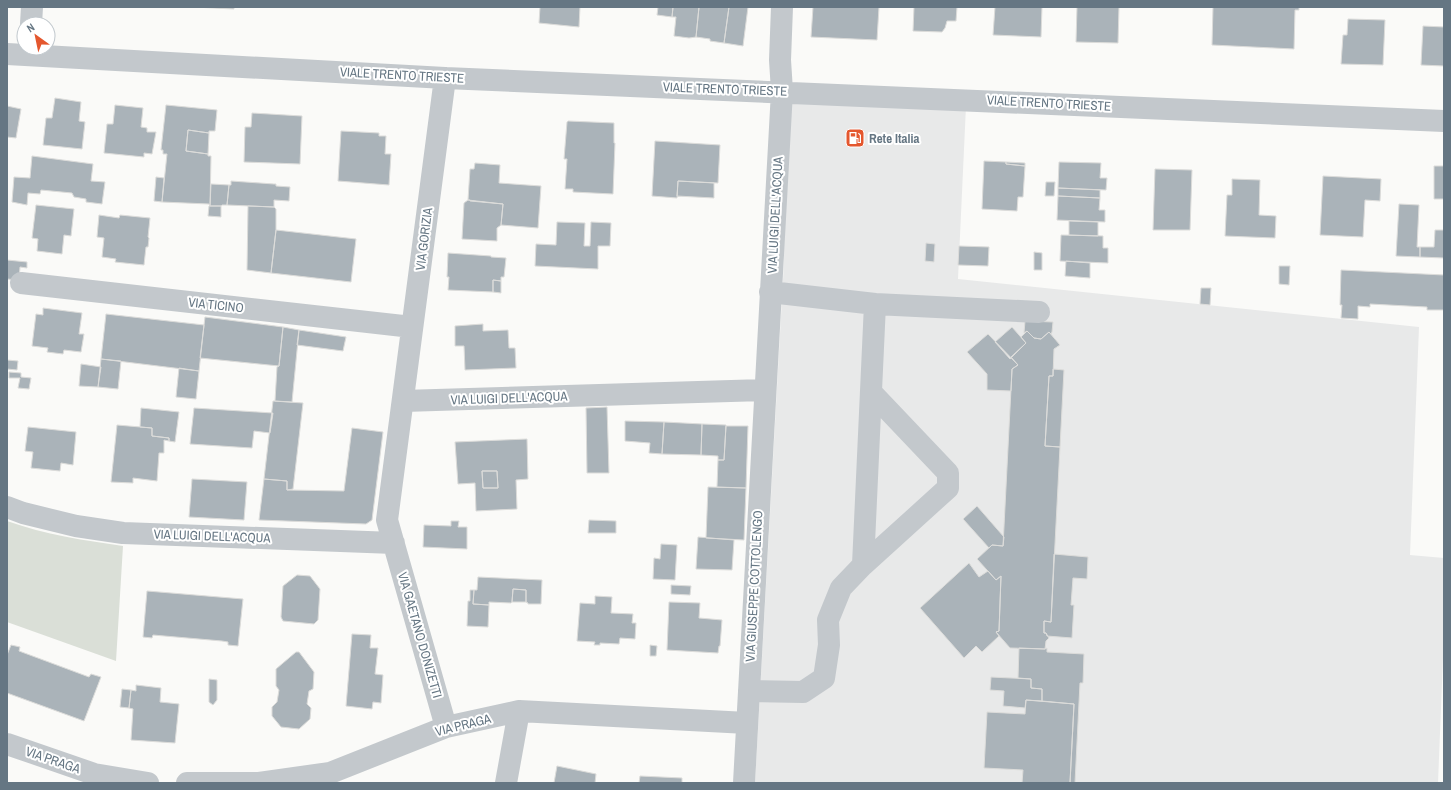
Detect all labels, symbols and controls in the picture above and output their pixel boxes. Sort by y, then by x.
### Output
north arrow [16,16,56,56]
text: N [24,20,37,35]
street label: VIALE TRENTO TRIESTE [339,63,465,87]
street label: VIALE TRENTO TRIESTE [663,78,787,100]
street label: VIALE TRENTO TRIESTE [986,91,1112,115]
fuel station icon: Rete Italia [844,127,866,149]
place label: Rete Italia [869,130,919,147]
street label: VIA LUIGI DELL'ACQUA [763,155,787,274]
street label: VIA GORIZIA [412,206,436,272]
street label: VIA TICINO [188,294,244,316]
street label: VIA LUIGI DELL'ACQUA [450,387,569,409]
street label: VIA GIUSEPPE COTTOLENGO [742,510,766,662]
street label: VIA LUIGI DELL'ACQUA [153,525,272,547]
street label: VIA GAETANO DONIZETTI [394,570,446,700]
street label: VIA PRAGA [433,710,494,740]
street label: VIA PRAGA [23,743,84,778]

